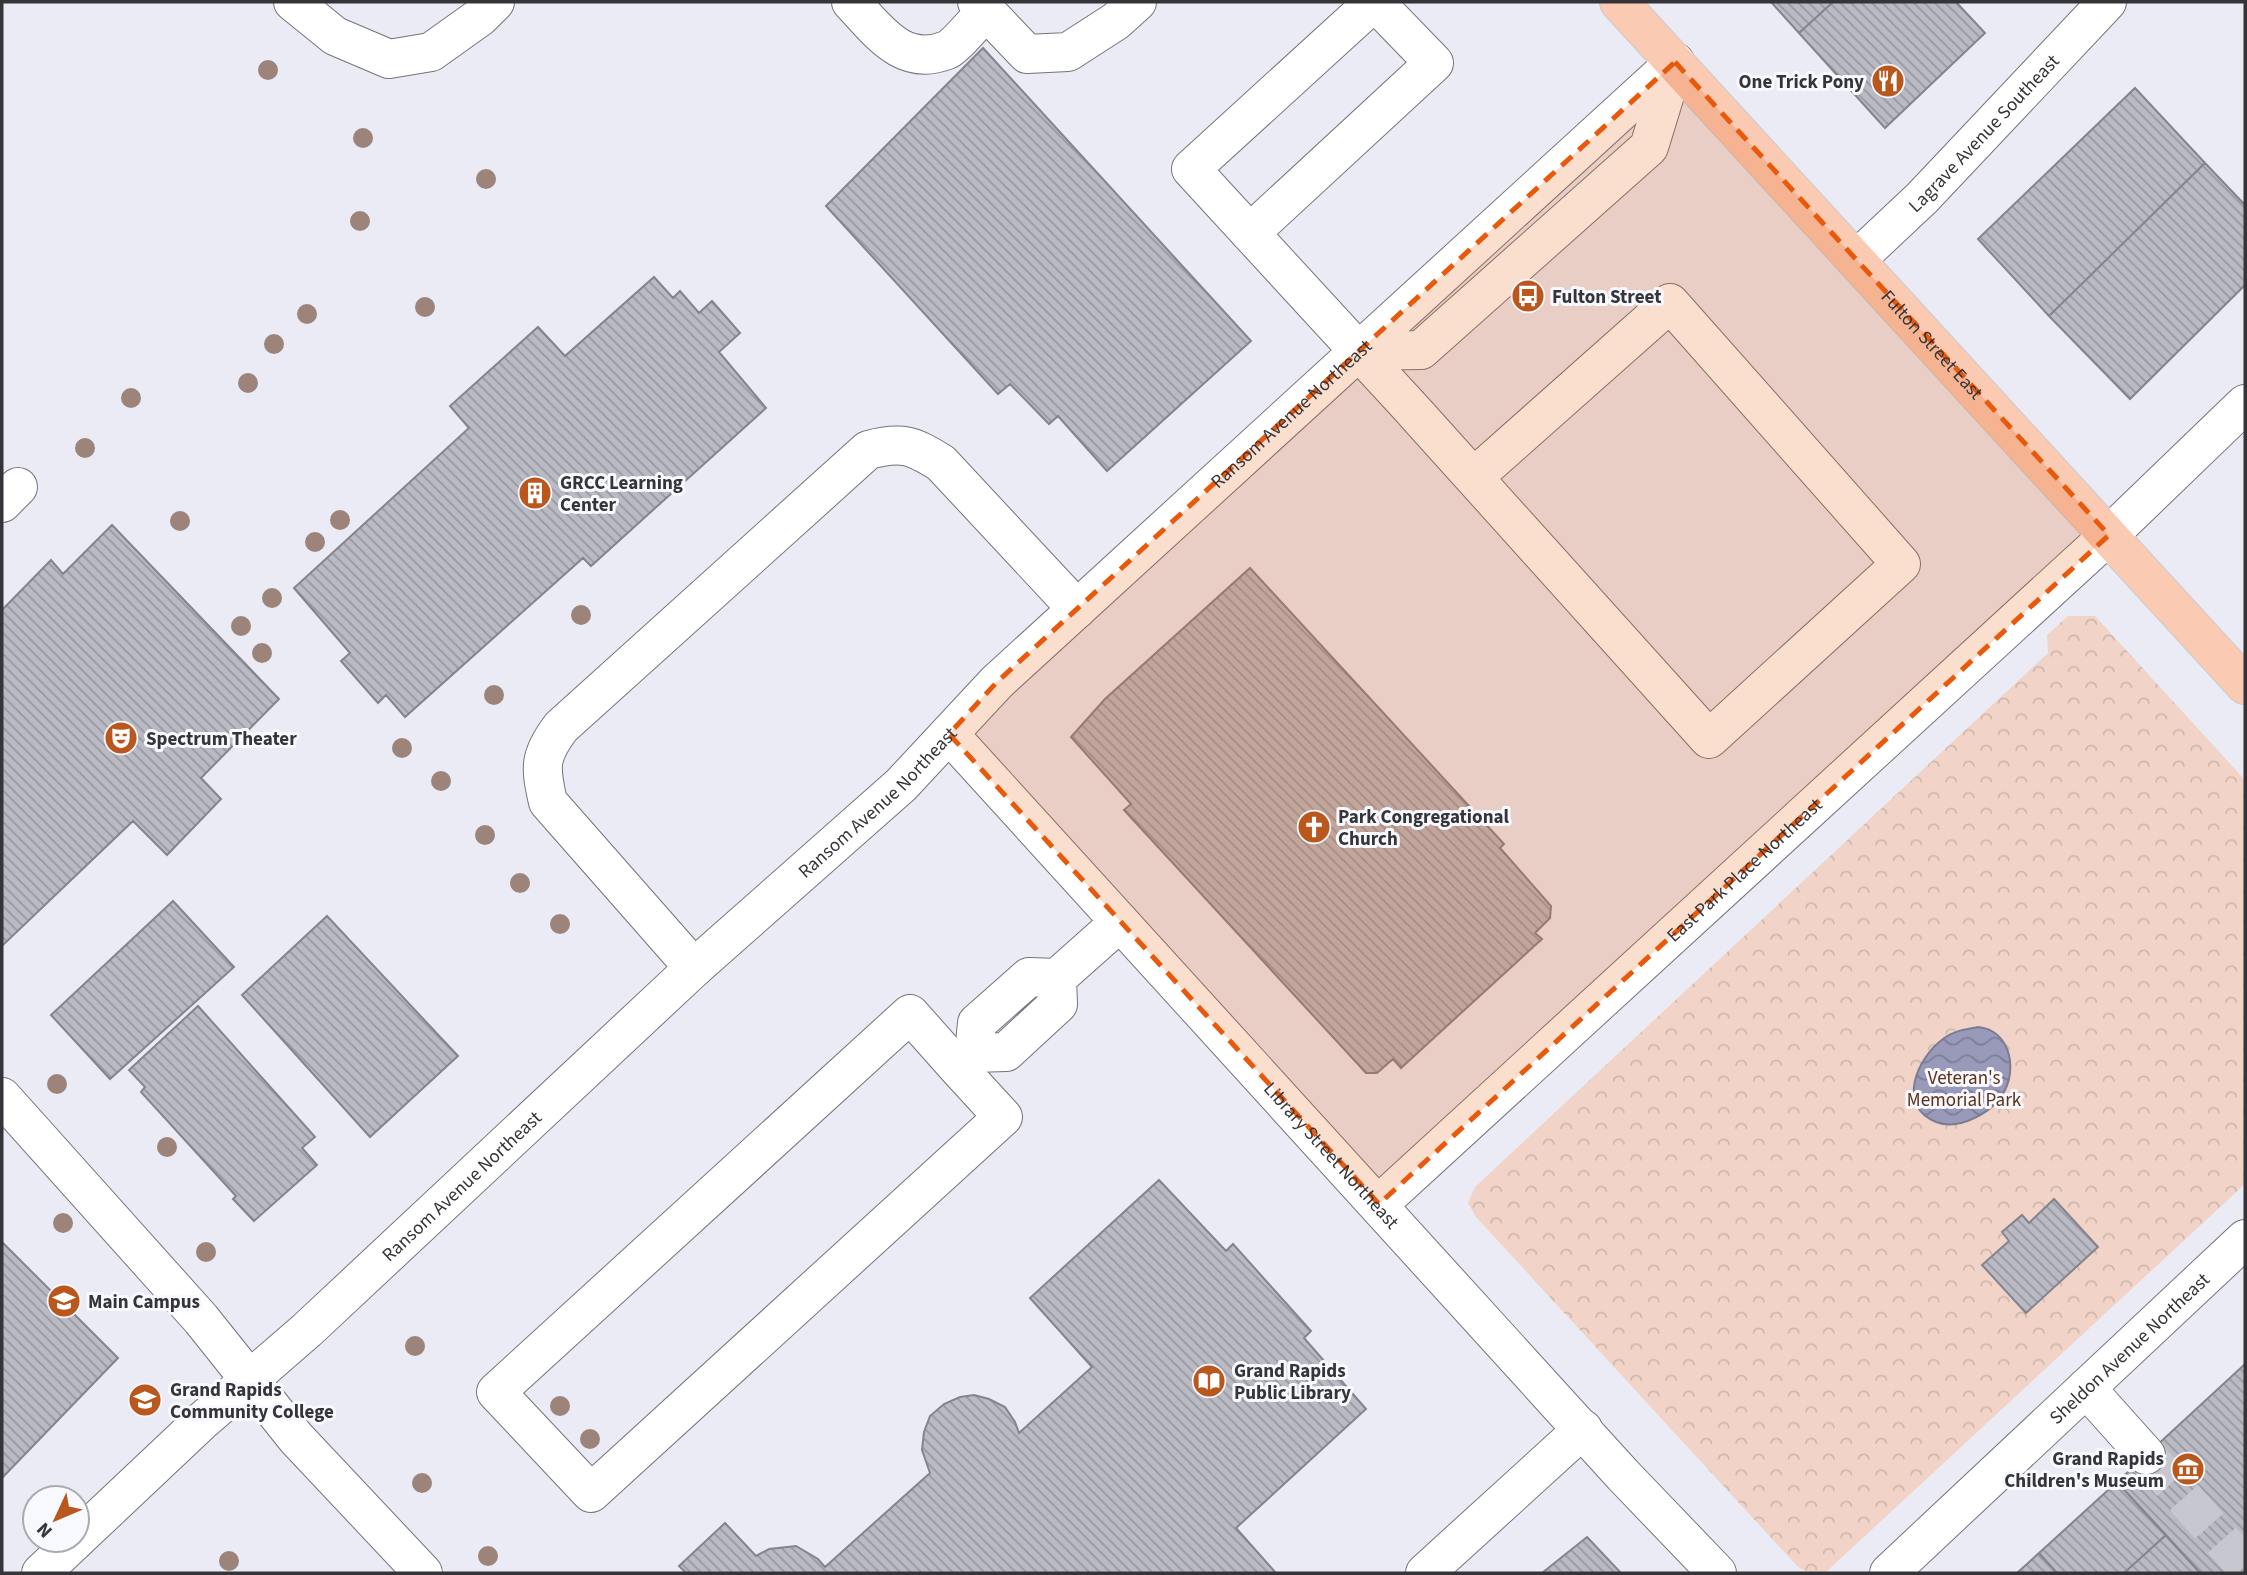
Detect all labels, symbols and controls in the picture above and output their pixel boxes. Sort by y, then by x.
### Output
street label: Lagrave Avenue Southeast [1903,48,2066,219]
restaurant icon: One Trick Pony [1869,62,1907,100]
place label: One Trick Pony [1739,69,1864,96]
bus stop icon: Fulton Street [1509,277,1547,315]
place label: Fulton Street [1552,284,1661,311]
street label: Fulton Street East [1874,284,1989,406]
street label: Ransom Avenue Northeast [1205,333,1379,495]
place label: GRCC Learning Center [560,470,683,519]
building icon: GRCC Learning Center [516,474,554,512]
theatre icon: Spectrum Theater [102,719,140,757]
street label: Ransom Avenue Northeast [793,721,964,885]
place label: Spectrum Theater [146,726,297,753]
street label: East Park Place Northeast [1661,792,1829,949]
place label: Park Congregational Church [1338,804,1510,853]
church icon: Park Congregational Church [1295,808,1333,846]
park label: Veteran's Memorial Park [1907,1065,2022,1114]
street label: Library Street Northeast [1257,1077,1405,1236]
street label: Ransom Avenue Northeast [376,1105,548,1268]
street label: Sheldon Avenue Northeast [2044,1267,2217,1431]
school or university icon: Main Campus [45,1282,83,1320]
place label: Main Campus [88,1289,200,1316]
place label: Grand Rapids Public Library [1234,1358,1351,1407]
library icon: Grand Rapids Public Library [1190,1362,1228,1400]
place label: Grand Rapids Community College [170,1377,334,1426]
school or university icon: Grand Rapids Community College [126,1381,164,1419]
place label: Grand Rapids Children's Museum [2004,1446,2164,1495]
museum icon: Grand Rapids Children's Museum [2169,1450,2207,1488]
north arrow [21,1484,91,1554]
text: N [31,1516,59,1544]

